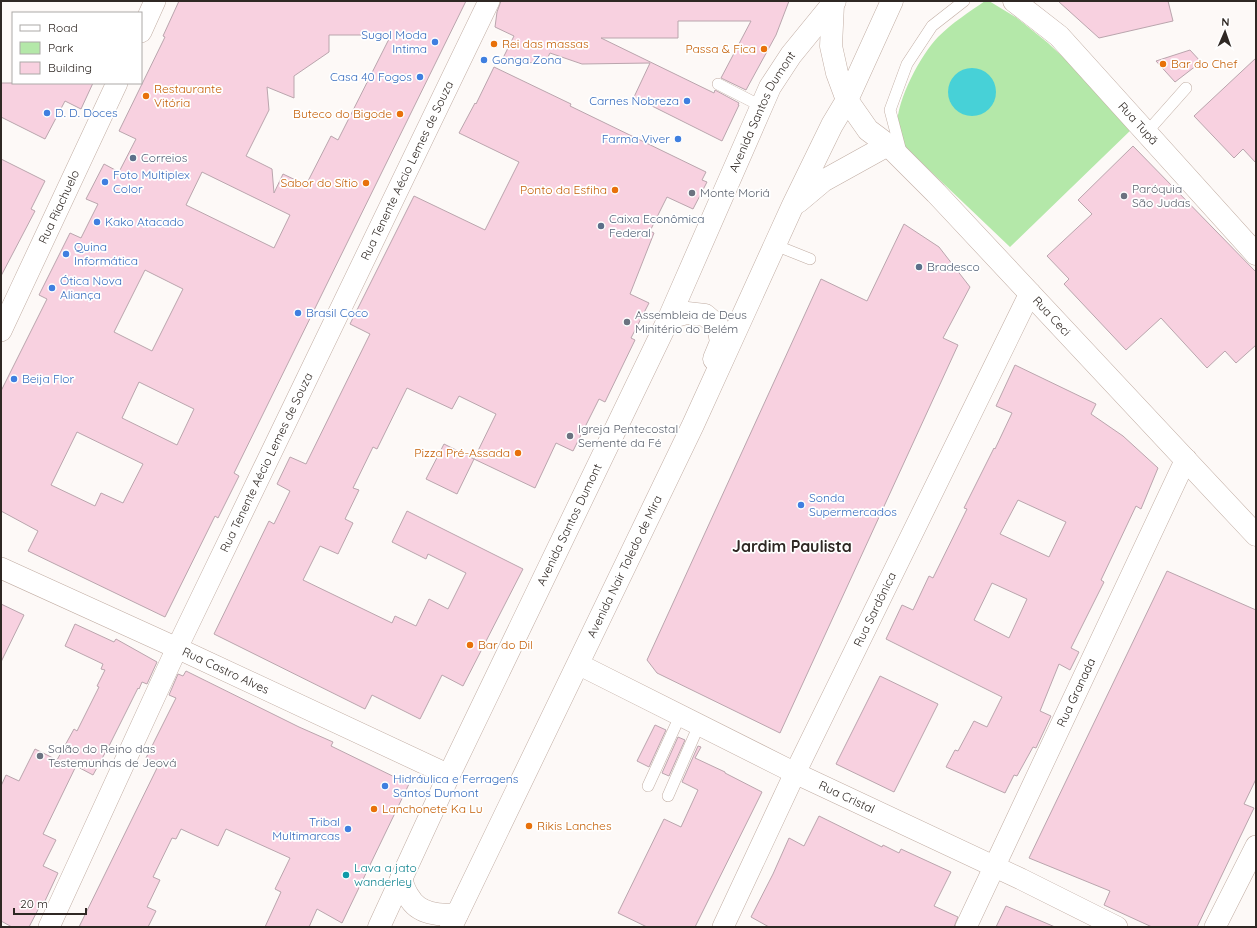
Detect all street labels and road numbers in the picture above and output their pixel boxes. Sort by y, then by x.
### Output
street label: Avenida Santos Dumont [726,48,798,175]
street label: Rua Tenente Aécio Lemes de Souza [357,78,456,263]
street label: Rua Tupã [1115,99,1162,148]
street label: Rua Riachuelo [35,167,82,246]
street label: Rua Ceci [1030,293,1074,339]
street label: Rua Tenente Aécio Lemes de Souza [216,370,316,554]
street label: Avenida Santos Dumont [533,461,605,588]
street label: Avenida Nair Toledo de Mira [584,493,665,640]
street label: Rua Sardônica [850,570,899,649]
street label: Rua Castro Alves [180,644,272,697]
street label: Rua Granada [1053,656,1098,729]
street label: Rua Cristal [817,777,877,816]

